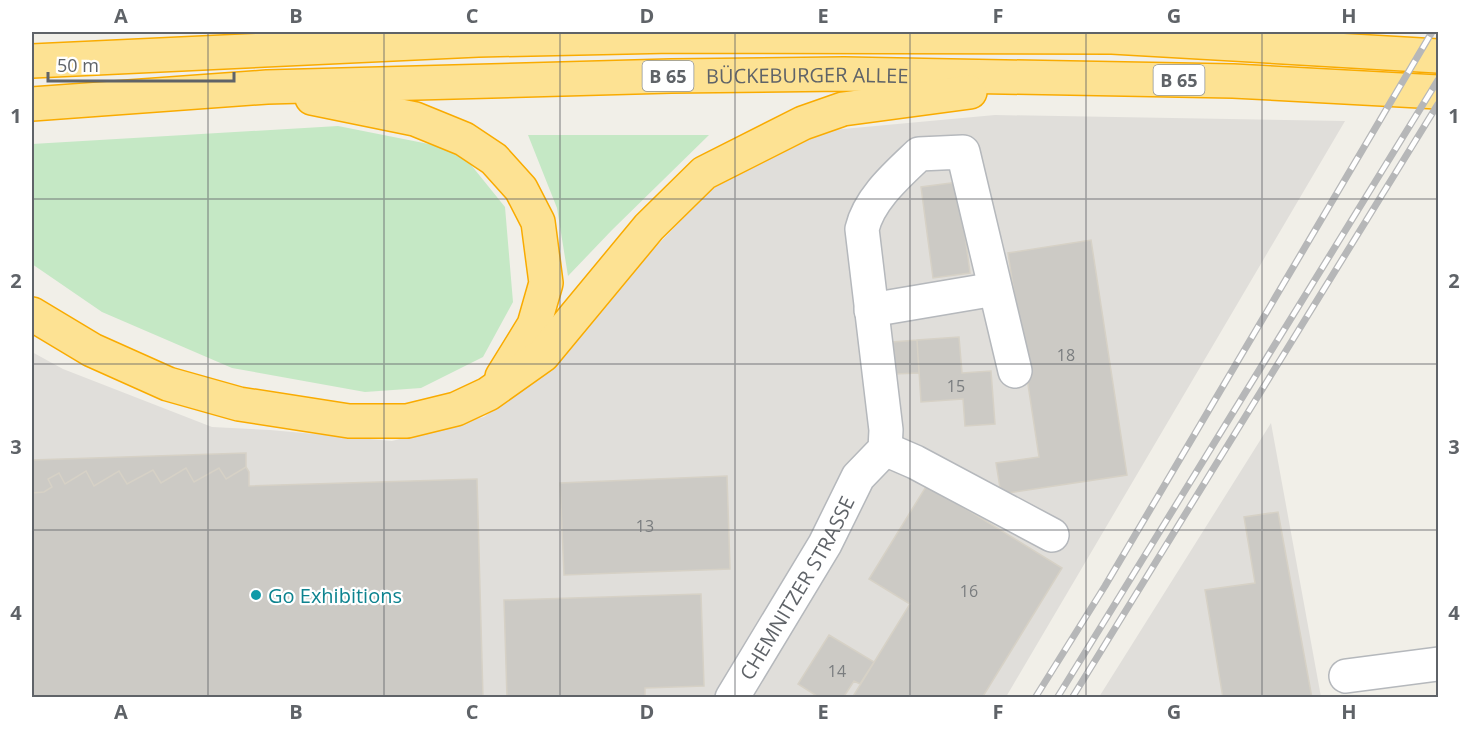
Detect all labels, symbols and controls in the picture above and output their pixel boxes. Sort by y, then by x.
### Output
text: A [114,2,128,29]
text: B [289,2,303,29]
text: C [466,2,479,29]
text: D [640,2,654,29]
text: E [817,2,829,29]
text: F [993,2,1003,29]
text: G [1167,2,1181,29]
text: H [1341,2,1357,29]
scale bar [48,45,234,83]
text: 50 m [57,53,99,77]
street label: BÜCKEBURGER ALLEE [706,60,909,89]
road number: B 65 [642,61,694,91]
road number: B 65 [1154,65,1204,95]
text: 1 [10,102,22,129]
text: 1 [1448,102,1460,129]
text: 2 [10,267,22,294]
text: 2 [1448,267,1460,294]
house number: 18 [1057,344,1075,366]
house number: 15 [947,375,965,397]
text: 3 [10,433,22,460]
text: 3 [1448,433,1460,460]
street label: CHEMNITZER STRASSE [733,491,860,685]
house number: 13 [636,515,654,537]
house number: 16 [960,580,978,602]
place label: Go Exhibitions [268,582,402,609]
marker: Go Exhibitions [249,588,263,602]
text: 4 [10,599,22,626]
text: 4 [1448,599,1460,626]
house number: 14 [828,660,846,682]
text: A [114,698,128,725]
text: B [289,698,303,725]
text: C [466,698,479,725]
text: D [640,698,654,725]
text: E [817,698,829,725]
text: F [993,698,1003,725]
text: G [1167,698,1181,725]
text: H [1341,698,1357,725]

